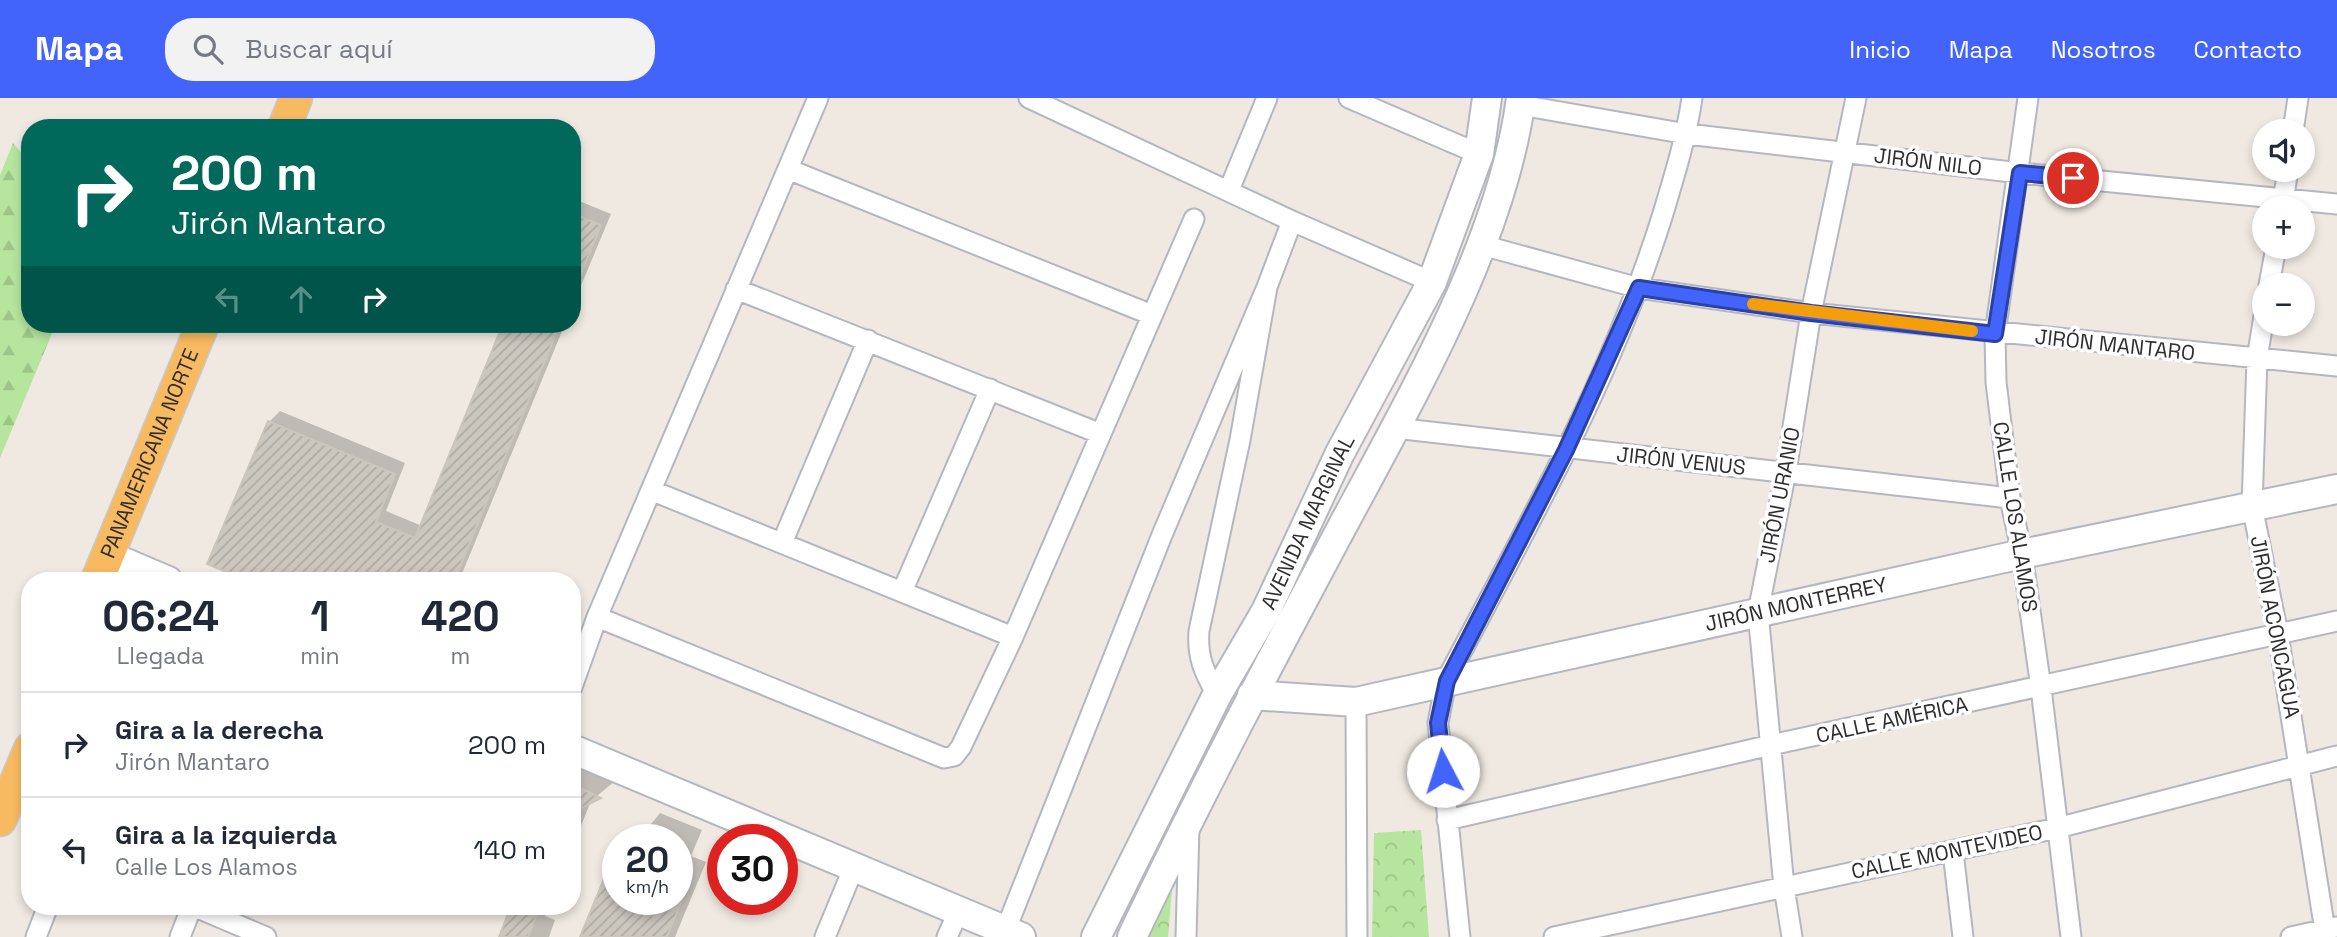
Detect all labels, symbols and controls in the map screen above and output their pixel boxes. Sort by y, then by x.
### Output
search box [165,18,655,81]
text: Mapa [35,28,123,70]
icon: search [189,30,227,68]
text: Buscar aquí [245,32,393,66]
text: Inicio [1849,34,1911,65]
text: Mapa [1949,34,2013,65]
text: Nosotros [2051,34,2156,65]
text: Contacto [2194,34,2302,65]
map controls [2252,119,2315,336]
button: sound [2252,119,2315,182]
street label: JIRÓN NILO [1873,141,1984,182]
text: 200 m [171,142,318,204]
icon: right [56,147,147,238]
pin [2043,148,2103,208]
icon: arrive [2054,159,2092,197]
button: + [2252,196,2315,259]
text: Jirón Mantaro [171,203,387,243]
button: − [2252,273,2315,336]
icon: left [209,280,247,318]
icon: ahead [282,280,320,318]
icon: right [355,280,393,318]
street label: JIRÓN MANTARO [2034,323,2196,366]
street label: PANAMERICANA NORTE [94,344,204,562]
street label: CALLE LOS ALAMOS [1987,420,2044,614]
street label: JIRÓN URANIO [1753,425,1806,565]
street label: AVENIDA MARGINAL [1255,430,1360,614]
street label: JIRÓN VENUS [1615,440,1747,481]
street label: JIRÓN ACONCAGUA [2245,533,2306,721]
street label: JIRÓN MONTERREY [1702,570,1890,637]
text: 06:24 [102,590,219,643]
text: 1 [310,590,329,643]
text: 420 [421,590,500,643]
text: Llegada [117,641,204,671]
text: min [300,641,340,671]
text: m [450,641,470,671]
street label: CALLE AMÉRICA [1813,690,1970,749]
text: Gira a la derecha [115,713,324,747]
icon: right [56,726,94,764]
text: 200 m [468,728,546,762]
position arrow [1406,734,1480,808]
text: Jirón Mantaro [115,747,270,777]
text: Gira a la izquierda [115,818,337,852]
street label: CALLE MONTEVIDEO [1849,818,2045,885]
speed limit sign: 30 [707,824,798,915]
icon: left [56,831,94,869]
text: 140 m [473,833,546,867]
text: 20 [626,838,669,882]
text: Calle Los Alamos [115,852,298,882]
text: km/h [626,875,669,898]

